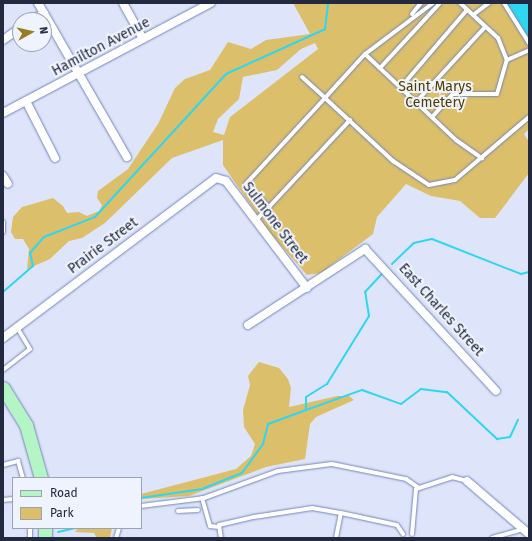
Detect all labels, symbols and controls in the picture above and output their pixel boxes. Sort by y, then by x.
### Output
north arrow [12,12,52,52]
street label: Hamilton Avenue [49,14,153,80]
text: N [36,26,50,35]
park label: Saint Marys Cemetery [398,79,472,112]
street label: Sulmone Street [239,179,311,267]
street label: Prairie Street [65,214,141,278]
street label: East Charles Street [395,260,487,360]
legend [12,477,142,529]
text: Road [50,486,78,500]
text: Park [50,506,74,520]

